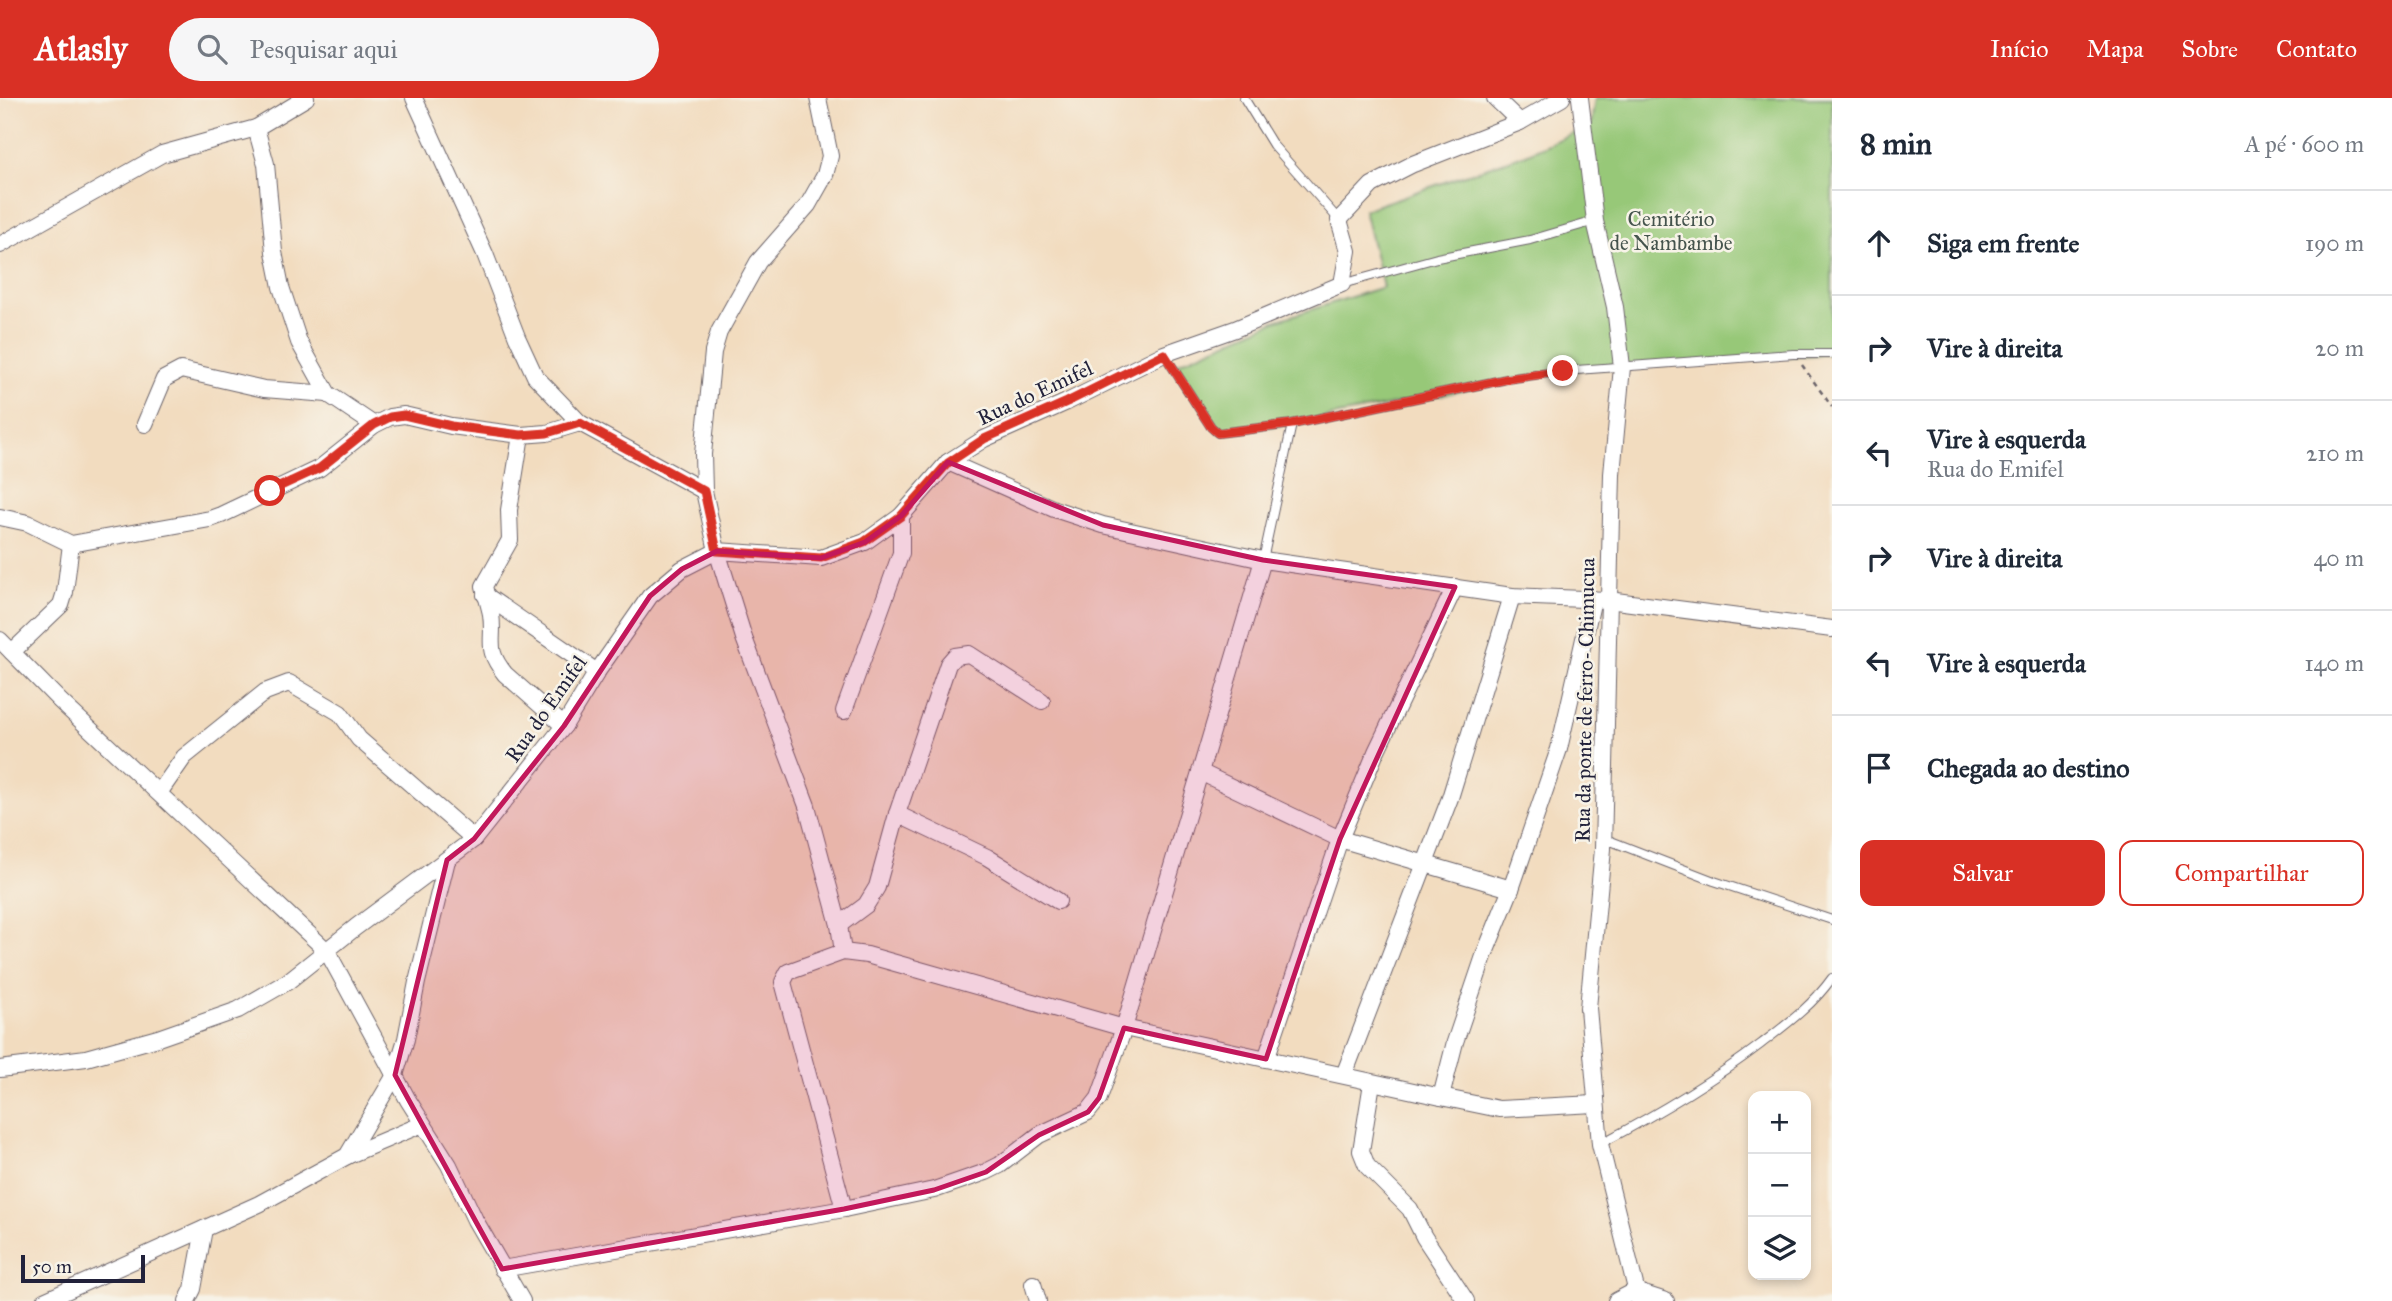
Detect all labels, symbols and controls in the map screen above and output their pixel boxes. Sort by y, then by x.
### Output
search box [169,18,659,81]
text: Atlasly [35,29,127,69]
icon: search [193,30,231,68]
text: Pesquisar aqui [249,33,398,65]
text: Início [1990,34,2049,64]
text: Mapa [2087,34,2144,64]
text: Sobre [2182,34,2238,64]
text: Contato [2276,34,2357,64]
text: 8 min [1860,126,1932,162]
text: A pé · 600 m [2245,130,2364,158]
park label: Cemitério de Nambambe [1609,206,1733,256]
icon: ahead [1860,224,1898,262]
text: Siga em frente [1927,227,2079,259]
text: 190 m [2305,229,2364,257]
icon: right [1860,329,1898,367]
text: Vire à direita [1927,332,2063,364]
text: 20 m [2315,334,2364,362]
street label: Rua do Emifel [973,355,1097,431]
route end [1547,355,1578,386]
text: Vire à esquerda [1927,423,2086,455]
icon: left [1860,434,1898,472]
text: 210 m [2306,439,2364,467]
text: Rua do Emifel [1927,455,2064,483]
route start [254,475,285,506]
icon: right [1860,539,1898,577]
text: Vire à direita [1927,542,2063,574]
text: 40 m [2314,544,2364,572]
street label: Rua da ponte de ferro- Chimucua [1570,557,1600,843]
icon: left [1860,644,1898,682]
text: Vire à esquerda [1927,647,2086,679]
text: 140 m [2304,649,2364,677]
street label: Rua do Emifel [500,650,593,768]
icon: arrive [1860,749,1898,787]
text: Chegada ao destino [1927,752,2130,784]
button: Salvar [1860,840,2105,906]
button: Compartilhar [2119,840,2364,906]
map controls [1748,1091,1811,1280]
button: + [1748,1091,1811,1154]
button: − [1748,1154,1811,1217]
button: layers [1748,1217,1811,1280]
scale bar [21,1252,145,1284]
text: 50 m [32,1255,72,1278]

